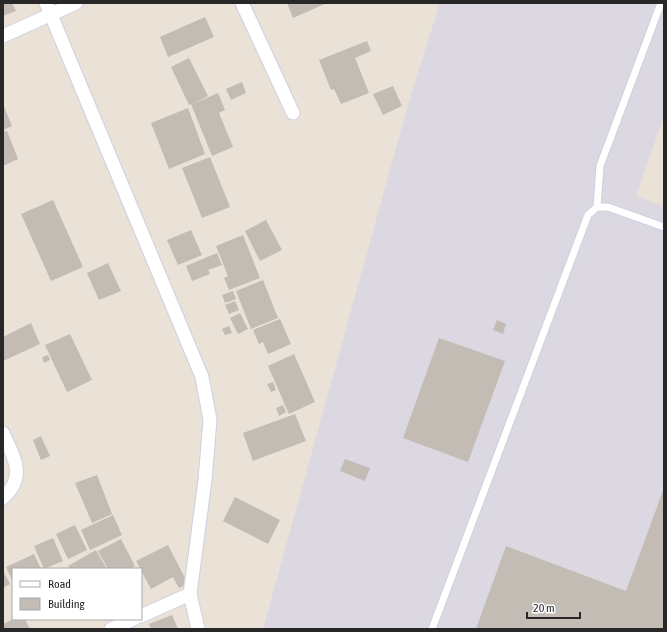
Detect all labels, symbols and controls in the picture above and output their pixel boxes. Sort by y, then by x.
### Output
legend [12,568,142,620]
text: Road [48,577,71,591]
scale bar [527,594,580,620]
text: Building [48,597,86,611]
text: 20 m [533,601,555,615]

